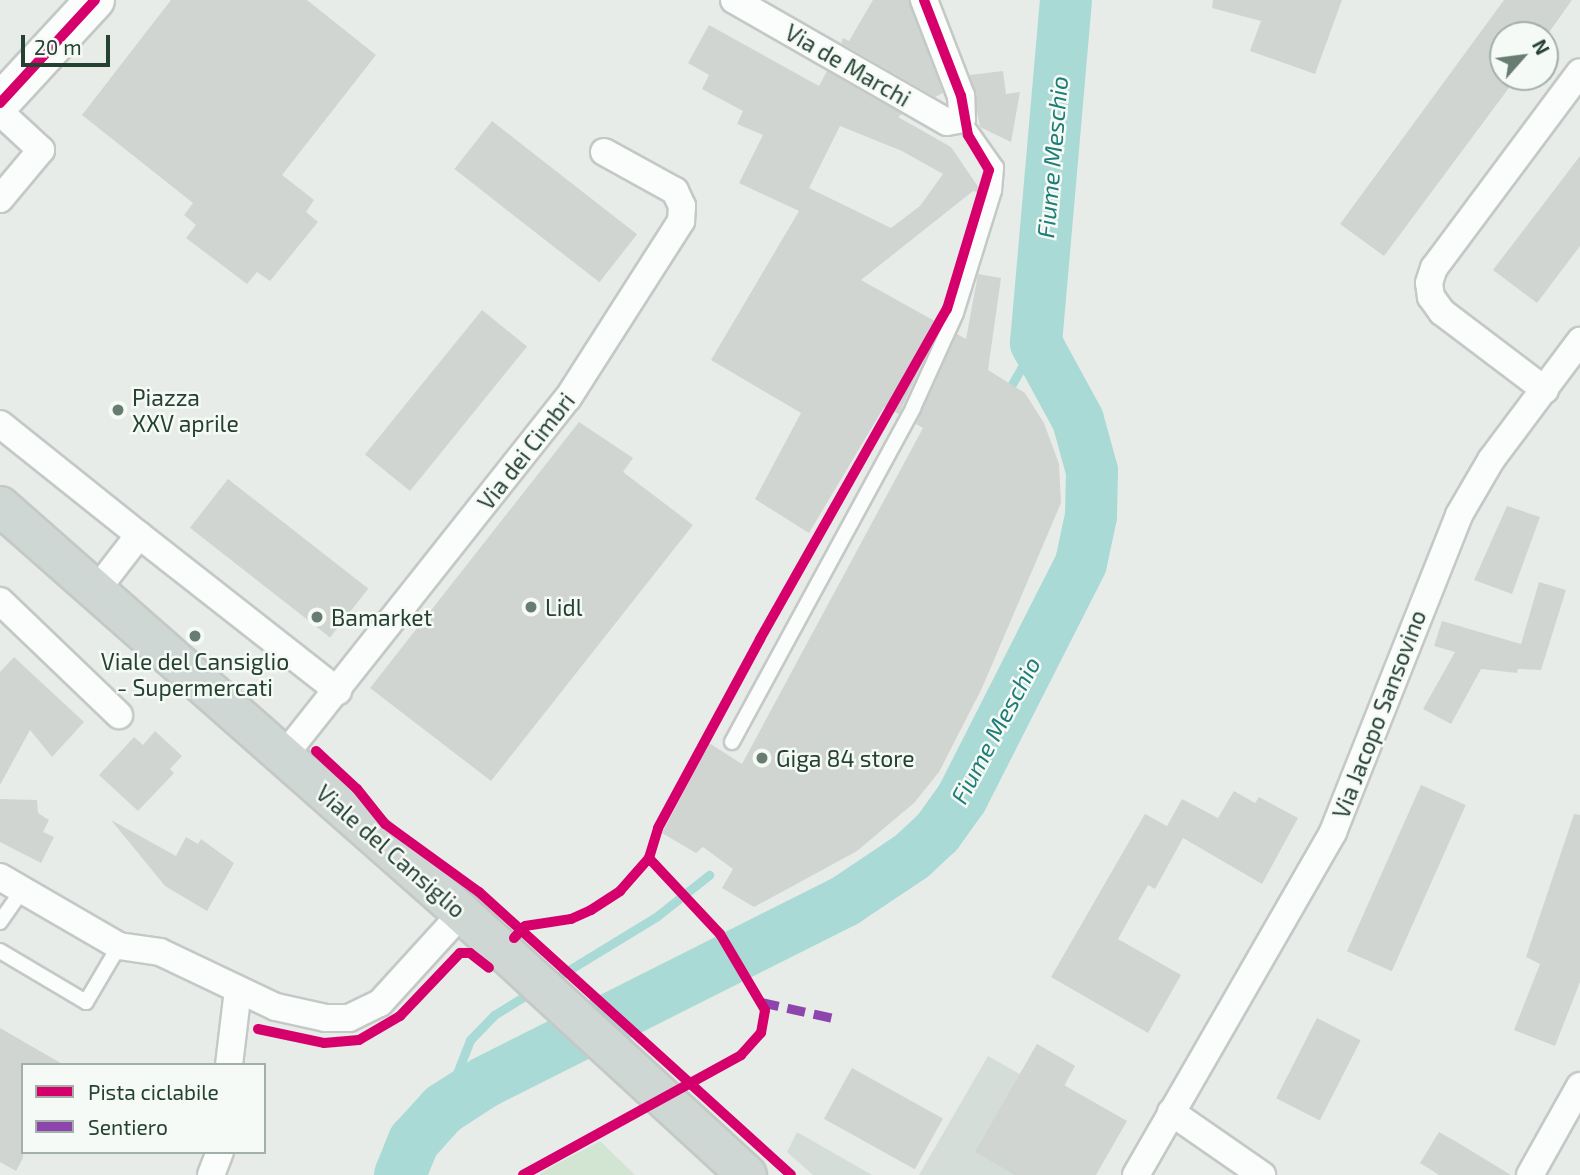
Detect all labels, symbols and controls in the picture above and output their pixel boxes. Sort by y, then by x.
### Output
street label: Via de Marchi [780,18,916,112]
scale bar [24,21,114,65]
north arrow [1489,21,1559,91]
text: 20 m [34,34,82,59]
text: N [1528,35,1555,58]
water label: Fiume Meschio [1031,75,1073,239]
place label: Piazza XXV aprile [132,383,239,437]
street label: Via dei Cimbri [472,387,580,515]
marker: Piazza XXV aprile [110,402,126,418]
place label: Lidl [545,593,583,621]
marker: Lidl [523,599,539,615]
place label: Bamarket [331,603,432,631]
street label: Via Jacopo Sansovino [1326,606,1432,822]
marker: Bamarket [309,609,325,625]
marker: Viale del Cansiglio - Supermercati [187,628,203,644]
place label: Viale del Cansiglio - Supermercati [100,647,290,701]
water label: Fiume Meschio [944,651,1046,809]
place label: Giga 84 store [776,744,915,772]
marker: Giga 84 store [754,750,770,766]
street label: Viale del Cansiglio [311,779,471,923]
legend [21,1063,266,1154]
text: Pista ciclabile [88,1079,219,1104]
text: Sentiero [88,1114,168,1139]

